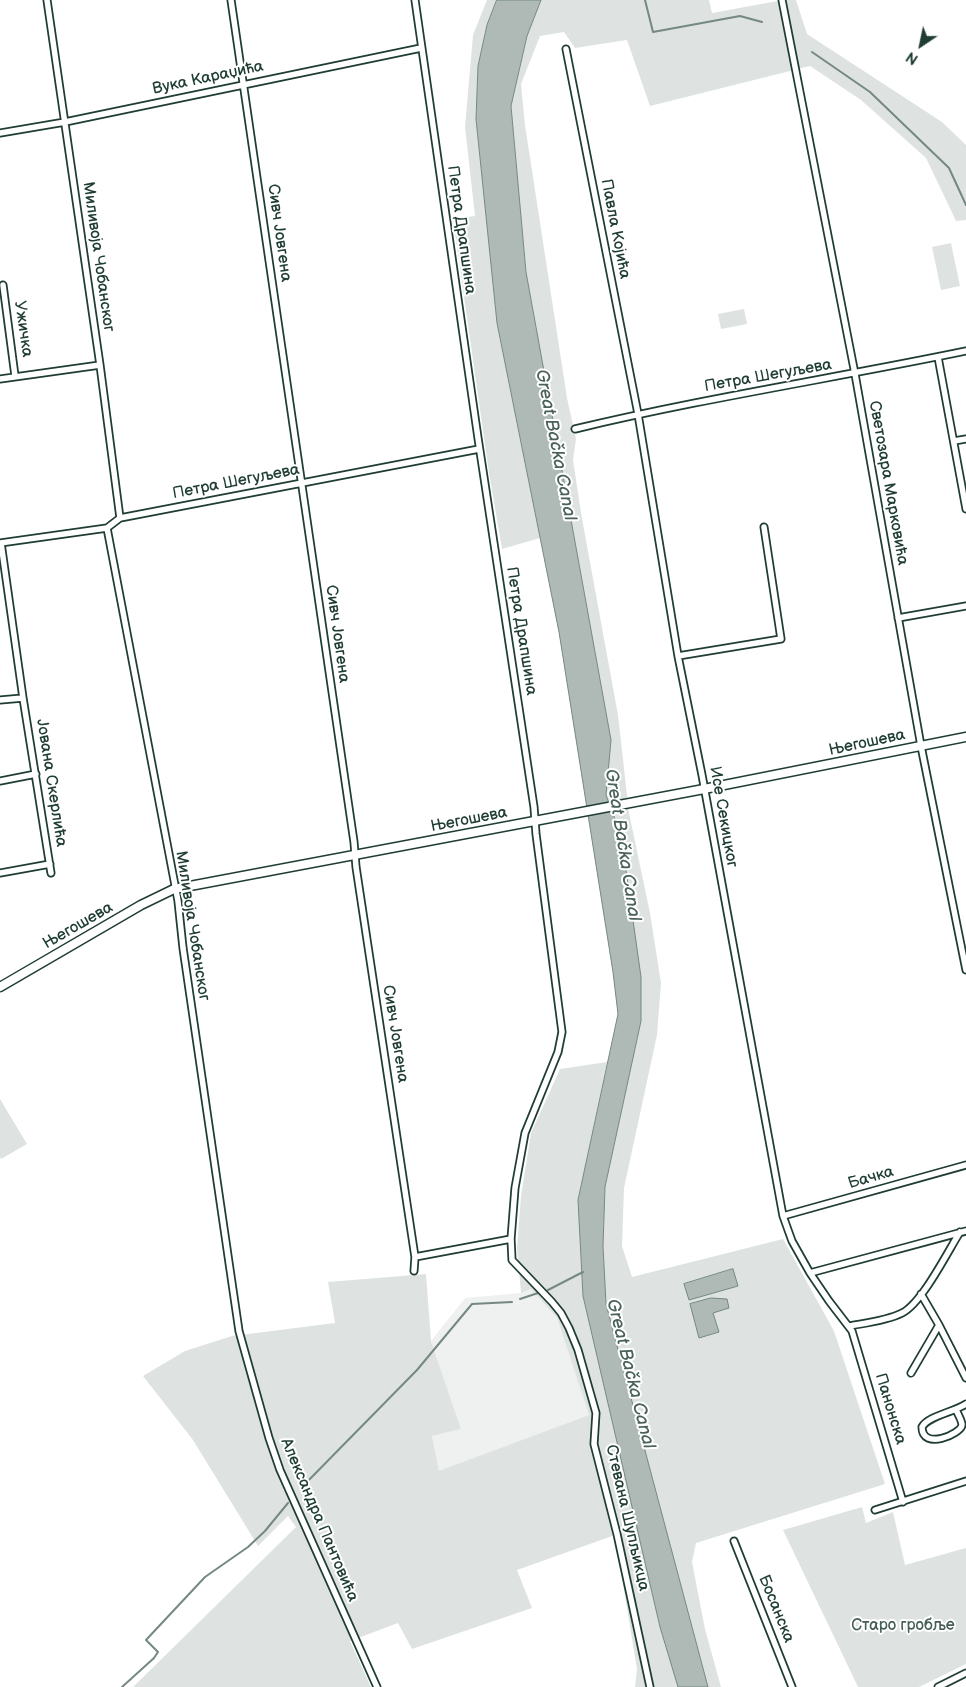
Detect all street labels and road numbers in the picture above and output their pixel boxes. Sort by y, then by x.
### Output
street label: Вука Караџића [151,57,265,99]
street label: Петра Драпшина [442,164,480,296]
street label: Павла Којића [596,177,634,281]
street label: Миливоја Чобанског [78,181,118,333]
street label: Сивч Јовгена [263,183,295,283]
street label: Ужичка [10,300,36,358]
street label: Петра Шегуљева [703,355,833,397]
street label: Светозара Марковића [864,399,912,567]
street label: Петра Шегуљева [171,460,301,504]
street label: Петра Драпшина [501,565,541,697]
street label: Сивч Јовгена [321,584,353,684]
street label: Јована Скерлића [31,718,71,848]
street label: Његошева [827,726,907,760]
street label: Исе Секицког [705,765,741,869]
street label: Његошева [429,803,509,837]
street label: Миливоја Чобанског [171,850,213,1002]
street label: Његошева [40,898,116,954]
street label: Сивч Јовгена [378,984,412,1084]
street label: Бачка [846,1162,896,1194]
street label: Панонска [870,1371,910,1447]
street label: Александра Пантовића [276,1435,362,1605]
street label: Стевана Шупљикца [601,1443,653,1593]
street label: Босанска [754,1572,798,1646]

